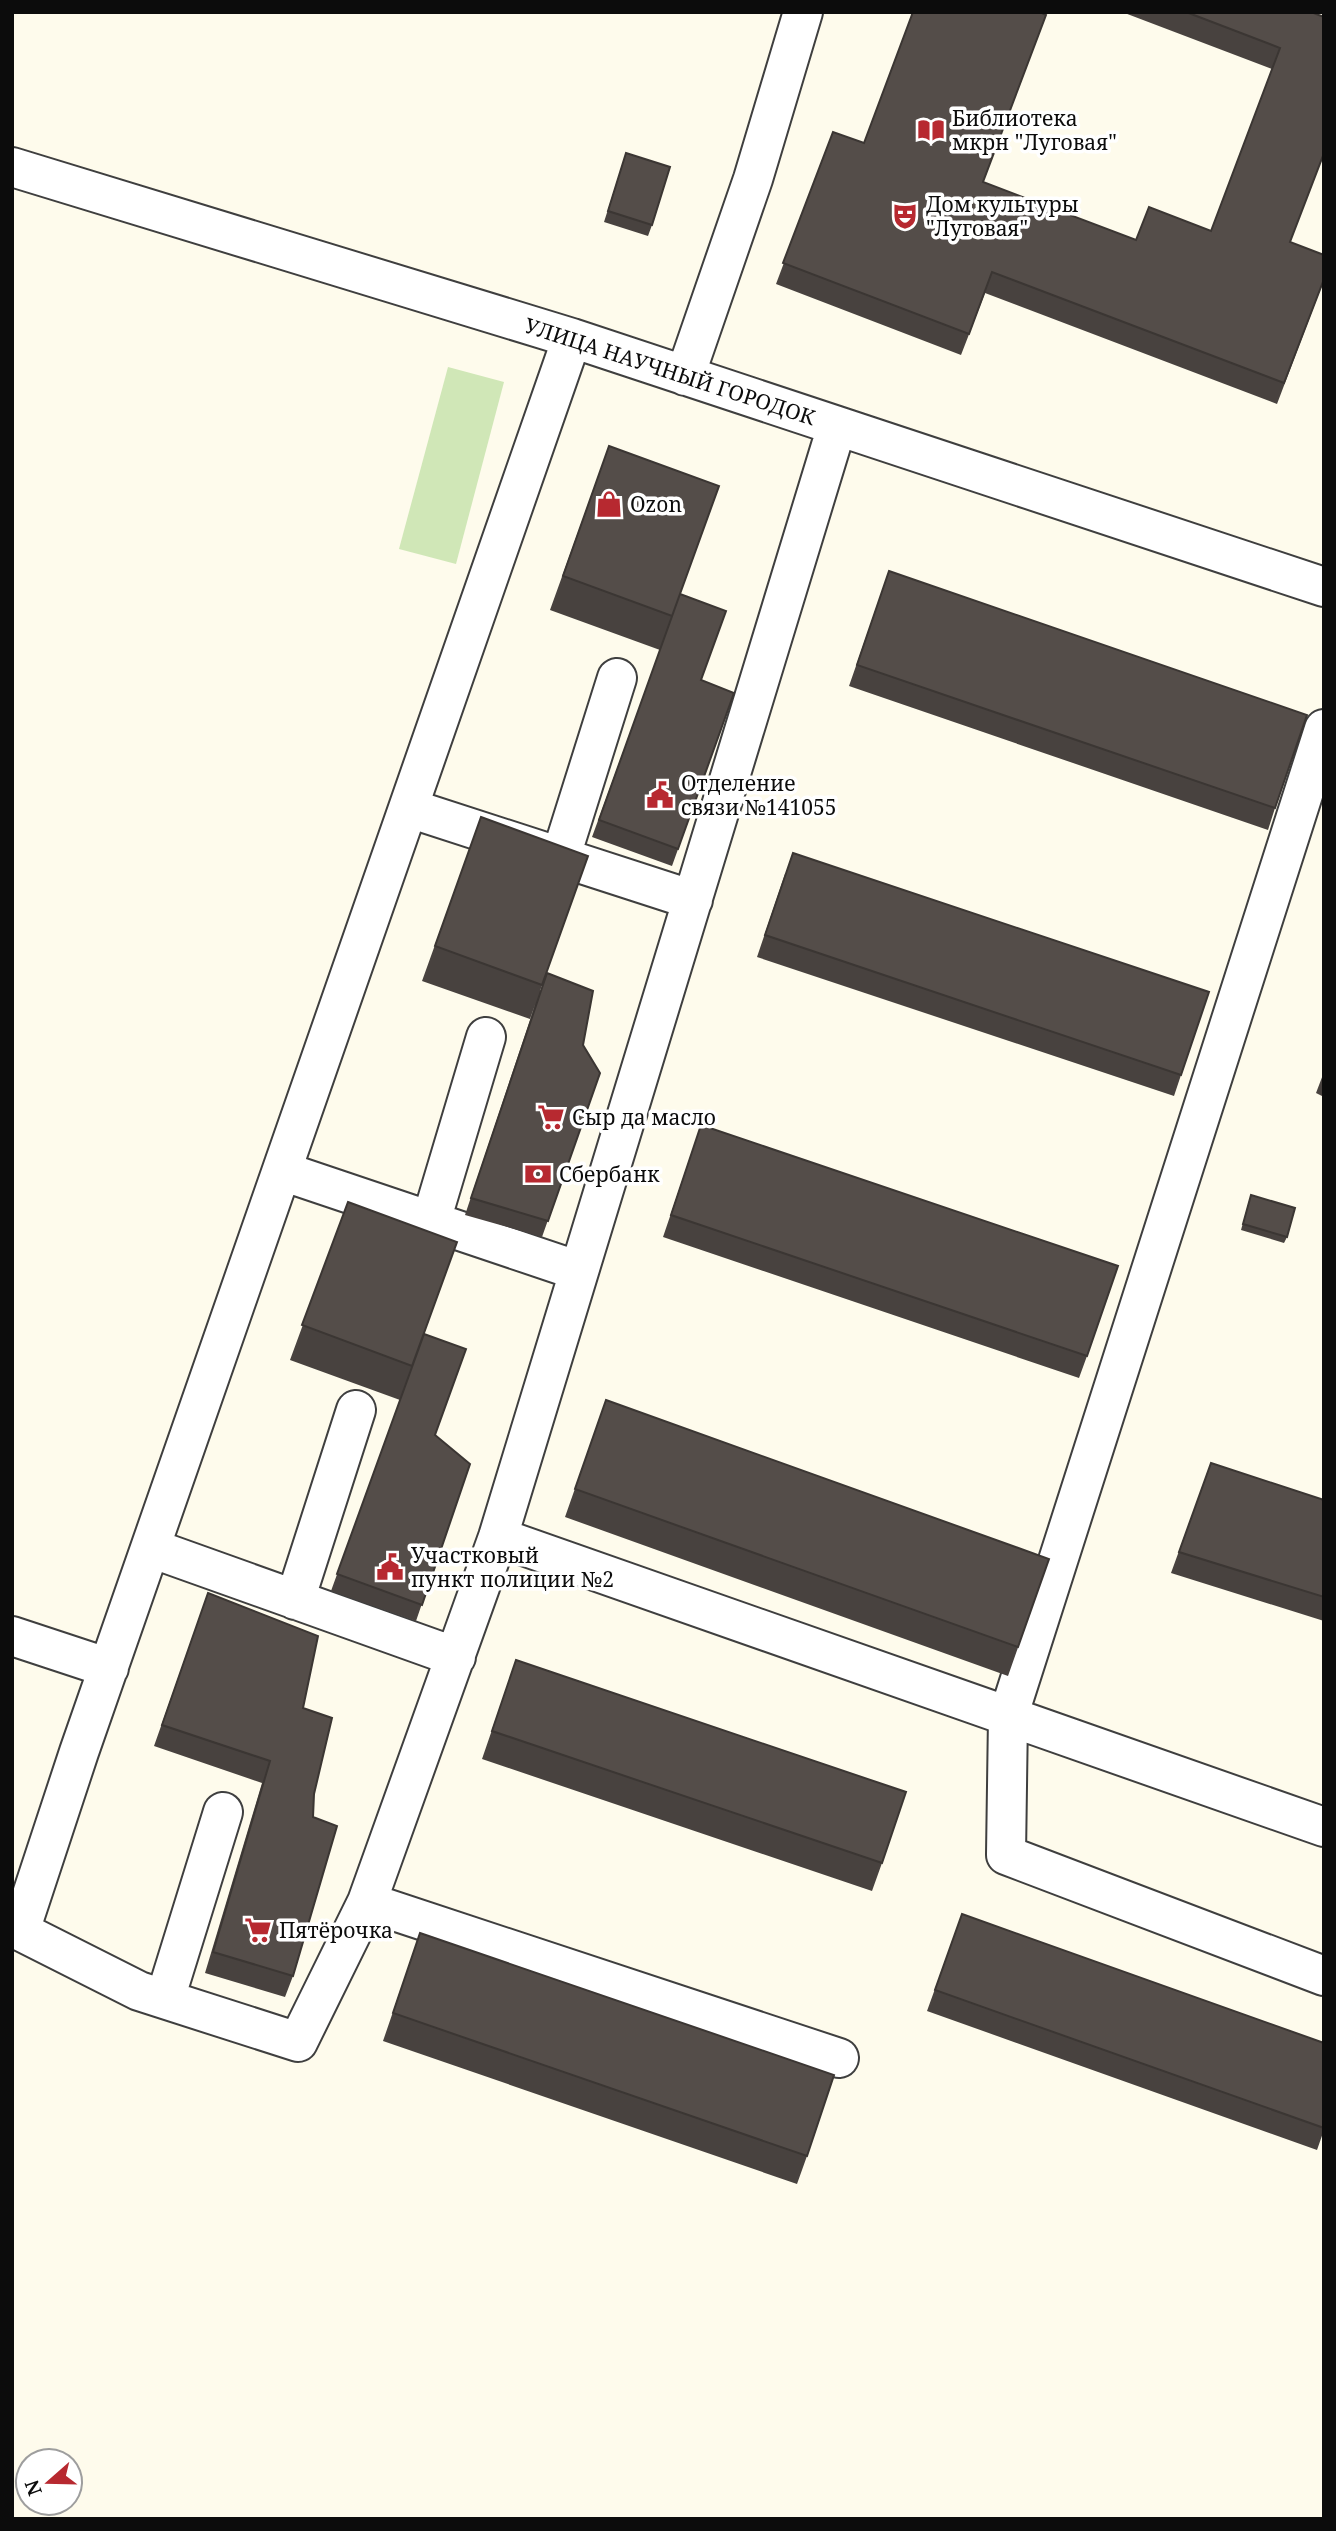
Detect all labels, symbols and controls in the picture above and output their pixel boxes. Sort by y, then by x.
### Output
place label: Библиотека мкрн "Луговая" [952,104,1117,156]
library icon: Библиотека мкрн "Луговая" [916,115,946,145]
place label: Дом культуры "Луговая" [926,190,1079,242]
theatre icon: Дом культуры "Луговая" [890,201,920,231]
street label: УЛИЦА НАУЧНЫЙ ГОРОДОК [521,311,819,431]
shop icon: Ozon [594,489,624,519]
place label: Ozon [630,490,682,518]
place label: Отделение связи №141055 [681,769,837,821]
public building icon: Отделение связи №141055 [645,780,675,810]
supermarket icon: Сыр да масло [536,1102,566,1132]
place label: Сыр да масло [572,1103,716,1131]
bank icon: Сбербанк [523,1159,553,1189]
place label: Сбербанк [559,1160,660,1188]
place label: Участковый пункт полиции №2 [411,1541,614,1593]
public building icon: Участковый пункт полиции №2 [375,1552,405,1582]
supermarket icon: Пятёрочка [243,1915,273,1945]
place label: Пятёрочка [279,1916,393,1944]
north arrow [14,2447,84,2517]
text: N [18,2476,48,2499]

